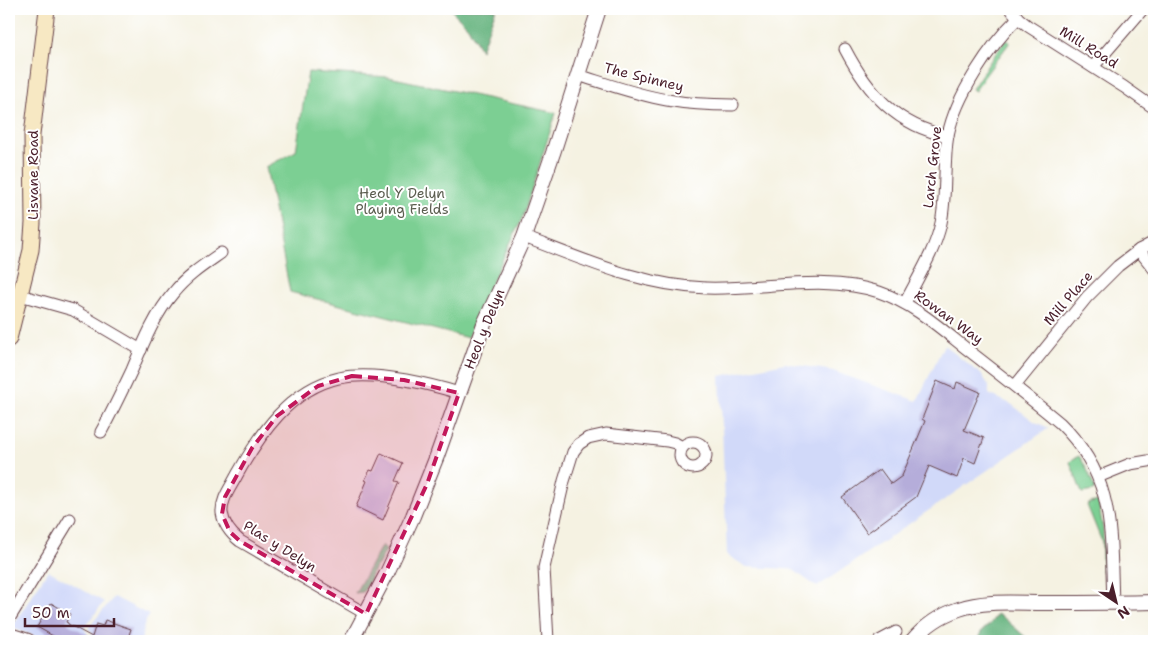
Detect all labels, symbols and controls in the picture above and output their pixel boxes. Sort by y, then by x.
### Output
street label: Mill Road [1056,22,1122,72]
street label: The Spinney [602,58,686,96]
street label: Larch Grove [919,125,945,209]
street label: Lisvane Road [24,130,42,220]
park label: Heol Y Delyn Playing Fields [355,184,449,218]
street label: Mill Place [1040,267,1097,329]
street label: Heol y Delyn [460,286,509,372]
street label: Rowan Way [911,286,987,348]
street label: Plas y Delyn [240,516,320,576]
north arrow [1090,578,1140,628]
scale bar [25,595,114,627]
text: N [1114,602,1133,623]
text: 50 m [32,603,70,623]

